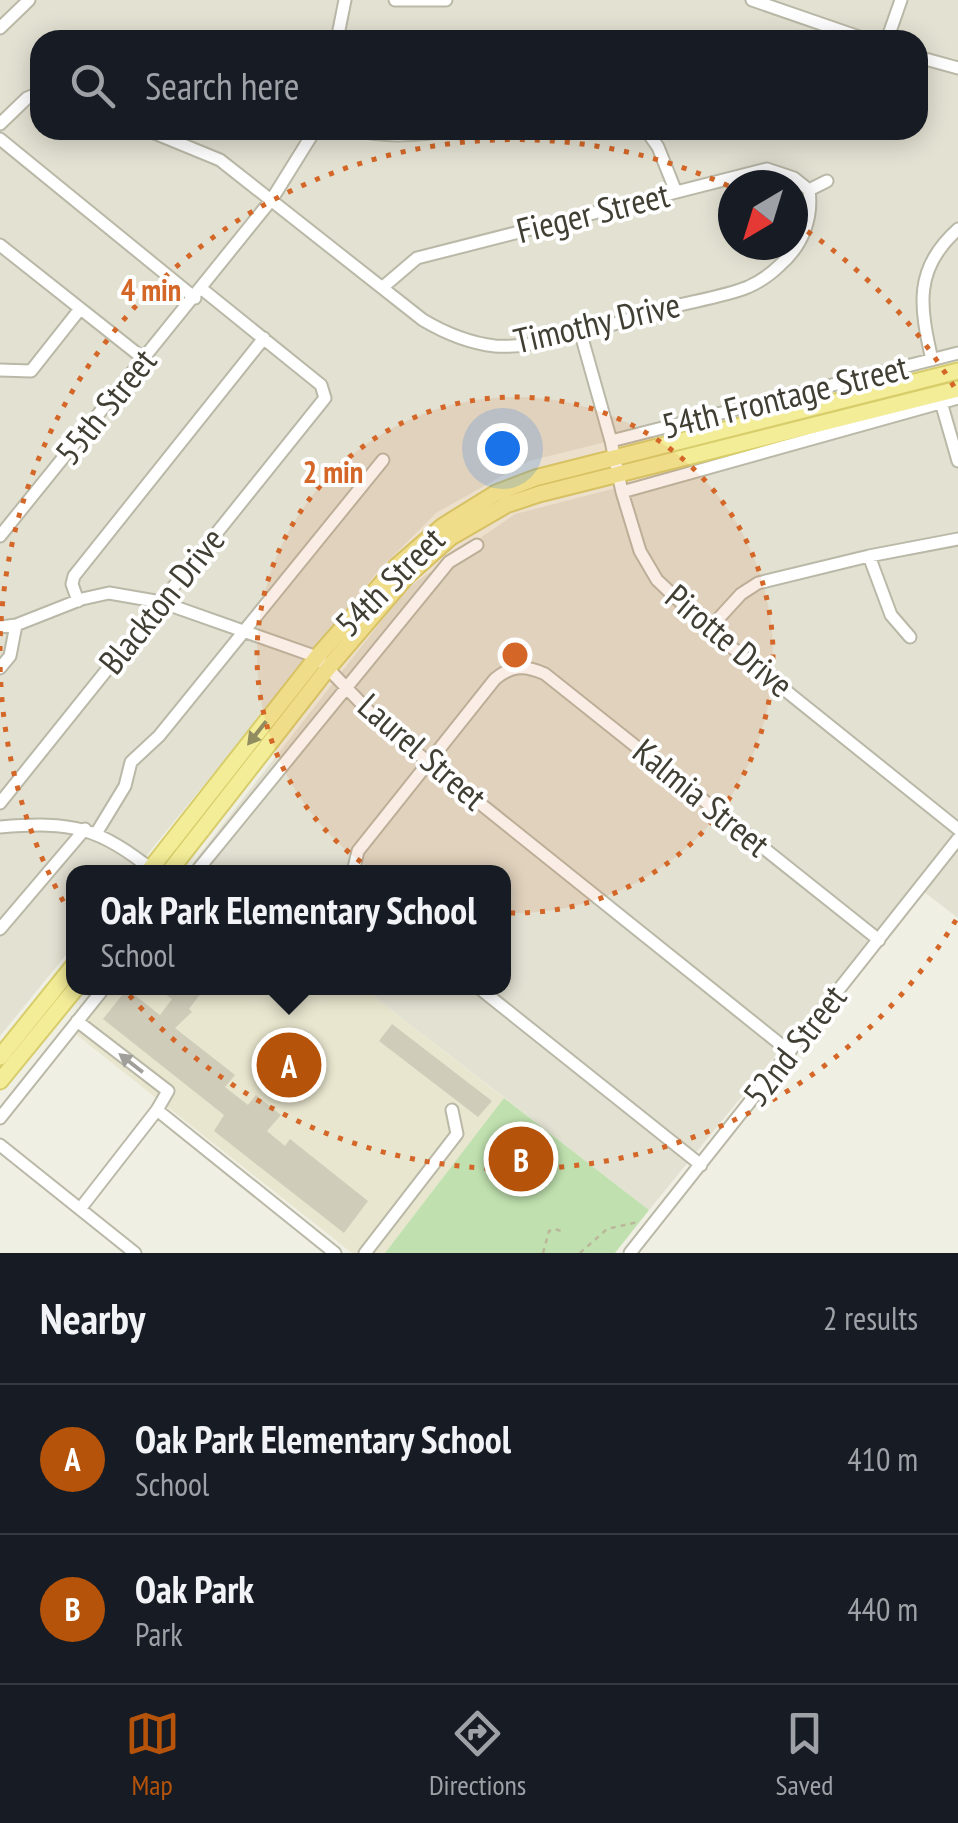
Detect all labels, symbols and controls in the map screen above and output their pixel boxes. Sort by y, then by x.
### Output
search box [30,30,928,140]
icon: search [65,58,120,113]
text: Search here [145,61,299,110]
north arrow [718,170,808,260]
street label: Fieger Street [512,171,674,253]
text: 4 min [121,270,181,309]
street label: Timothy Drive [509,281,684,363]
street label: 55th Street [44,339,166,474]
street label: 54th Frontage Street [657,343,913,449]
your location [477,423,528,474]
text: 2 min [303,452,363,491]
street label: 54th Street [325,517,454,646]
street label: Blackton Drive [88,518,234,683]
street label: Pirotte Drive [656,574,803,707]
centre of rings [497,637,533,673]
street label: Laurel Street [349,683,497,820]
one-way arrow [247,720,268,746]
street label: Kalmia Street [624,728,780,867]
popup [66,865,511,995]
text: Oak Park Elementary School [101,885,476,934]
text: School [101,934,175,976]
street label: 52nd Street [732,975,856,1115]
pin: A [256,1028,322,1102]
one-way arrow [119,1053,144,1074]
pin: B [488,1122,554,1196]
text: Nearby [40,1291,145,1346]
text: 2 results [823,1297,918,1339]
text: Oak Park Elementary School [135,1414,511,1463]
text: A [64,1438,81,1480]
text: 410 m [847,1438,918,1480]
text: School [135,1463,209,1505]
text: Oak Park [135,1564,254,1613]
text: B [65,1588,80,1630]
text: 440 m [847,1588,918,1630]
text: Park [135,1613,183,1655]
tab: Map [125,1706,180,1803]
tab: Directions [429,1706,526,1803]
tab: Saved [776,1706,833,1803]

